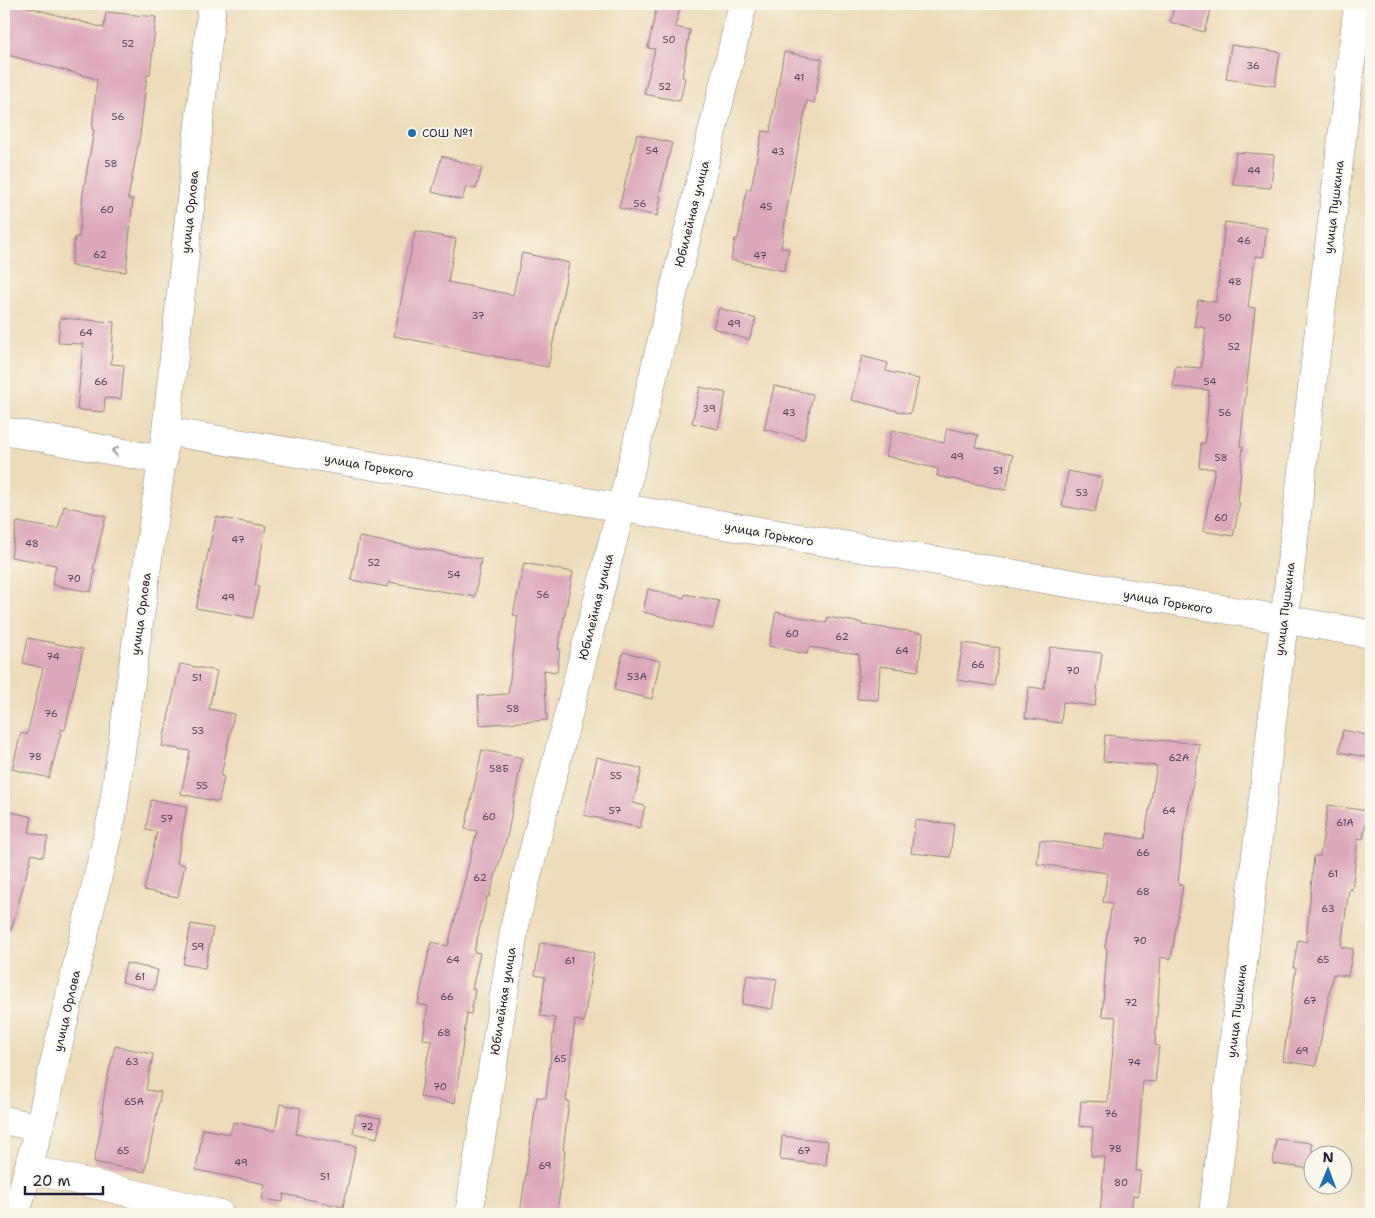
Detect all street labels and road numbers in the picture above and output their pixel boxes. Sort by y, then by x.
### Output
street label: Юбилейная улица [671,159,713,269]
street label: улица Пушкина [1320,159,1348,255]
street label: улица Орлова [178,169,202,254]
street label: улица Горького [323,450,415,482]
street label: улица Горького [723,518,815,550]
street label: Юбилейная улица [575,552,617,662]
street label: улица Пушкина [1271,561,1299,657]
street label: улица Орлова [127,571,155,656]
street label: улица Горького [1122,586,1214,618]
street label: Юбилейная улица [487,945,520,1056]
street label: улица Пушкина [1223,963,1251,1059]
street label: улица Орлова [50,968,84,1053]

